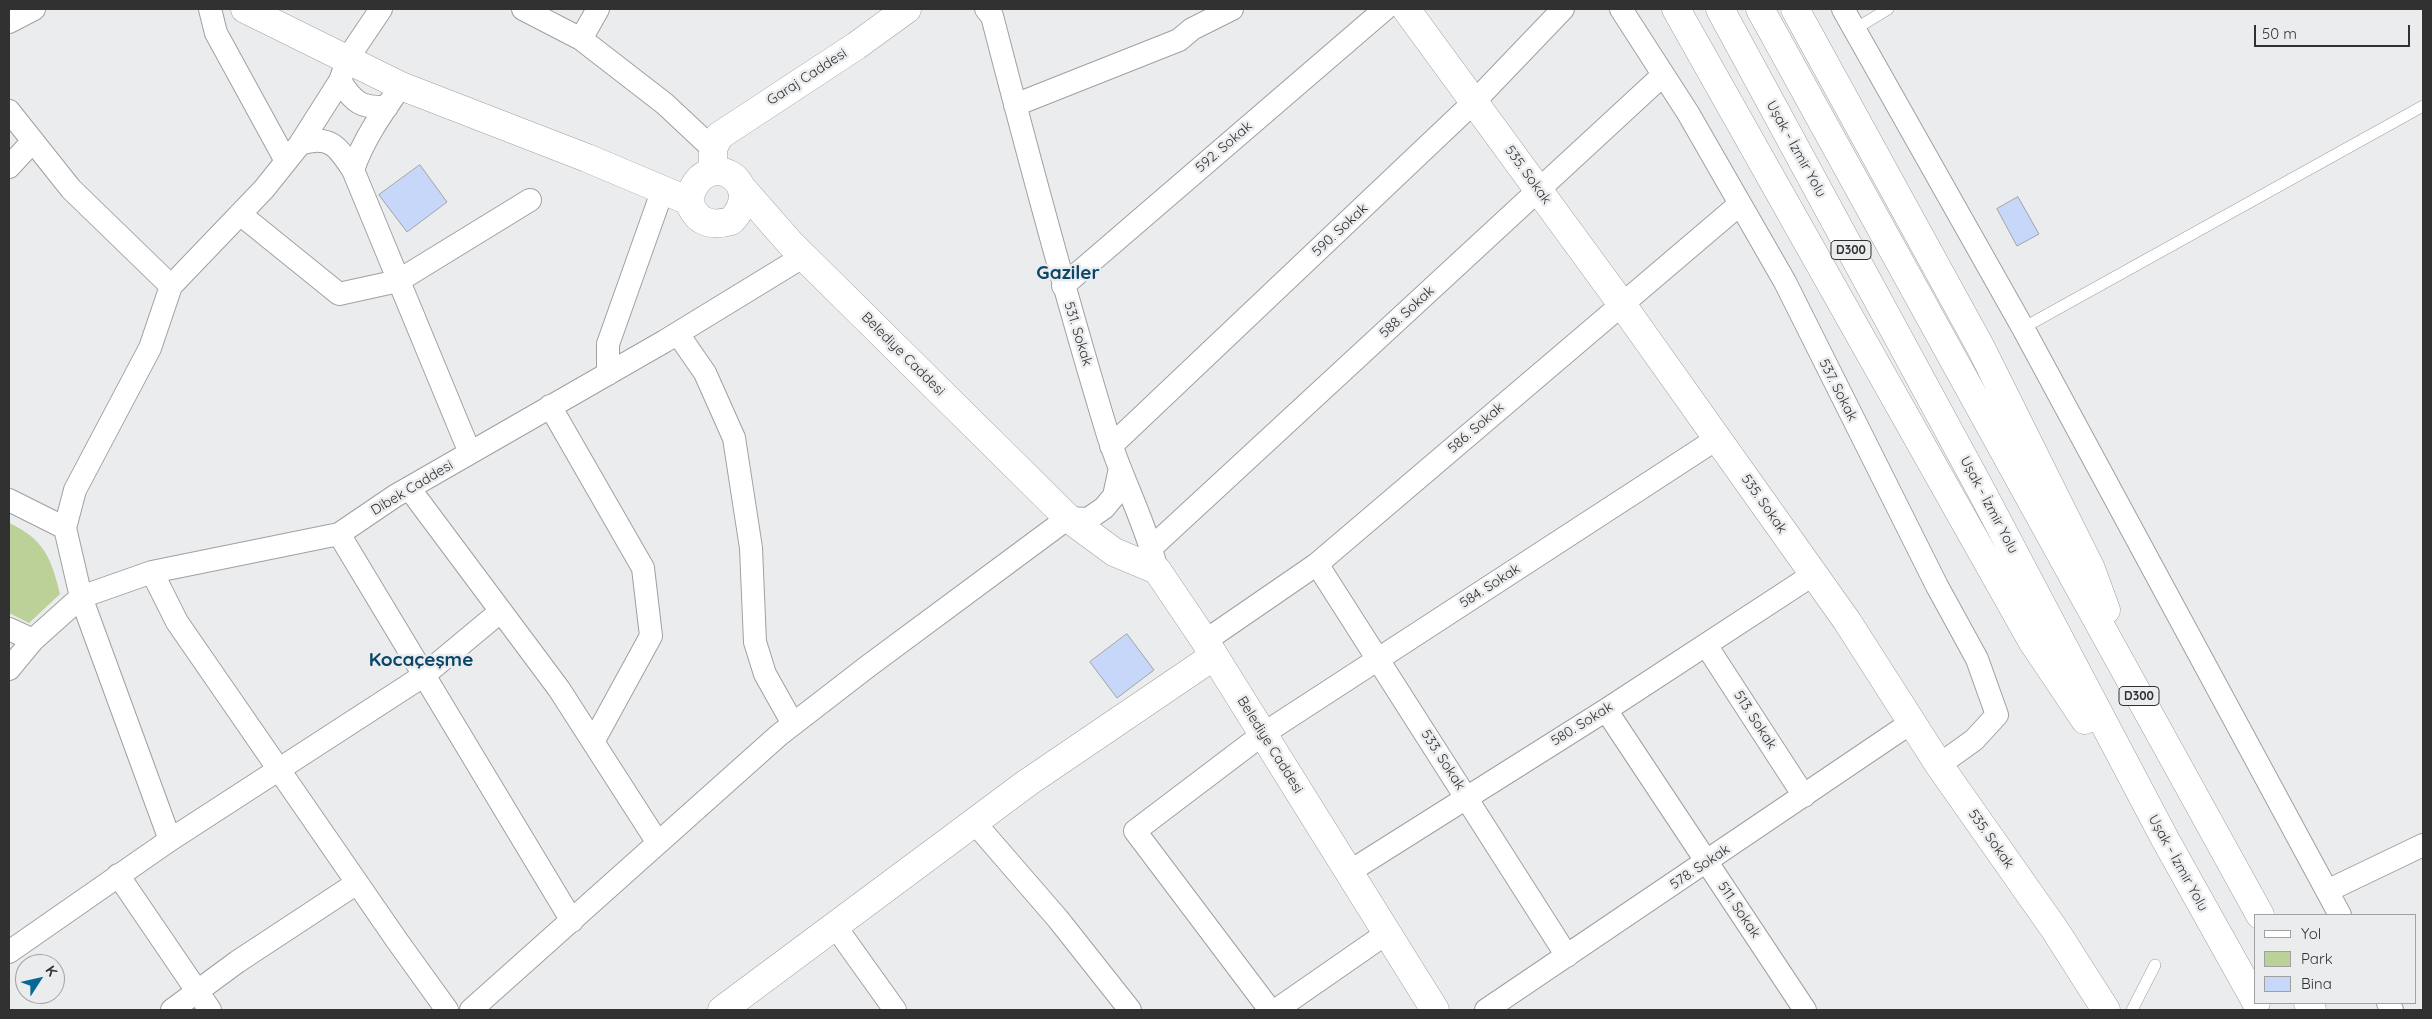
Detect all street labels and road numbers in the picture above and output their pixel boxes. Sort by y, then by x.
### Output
street label: Garaj Caddesi [764,45,850,109]
street label: Uşak - İzmir Yolu [1763,98,1829,200]
street label: 592. Sokak [1192,118,1256,176]
street label: 535. Sokak [1501,142,1555,208]
street label: 590. Sokak [1309,200,1371,260]
road number: D300 [1831,240,1871,260]
street label: 588. Sokak [1376,282,1438,342]
street label: 531. Sokak [1060,300,1096,368]
street label: Belediye Caddesi [858,309,948,399]
street label: 537. Sokak [1815,356,1861,424]
street label: 586. Sokak [1445,399,1507,457]
street label: Uşak - İzmir Yolu [1956,454,2022,556]
street label: Dibek Caddesi [368,457,456,519]
street label: 535. Sokak [1738,471,1790,537]
street label: 584. Sokak [1457,560,1523,612]
road number: D300 [2119,686,2159,706]
street label: 513. Sokak [1730,688,1780,752]
street label: Belediye Caddesi [1233,693,1307,797]
street label: 580. Sokak [1548,698,1616,750]
street label: 533. Sokak [1417,727,1469,793]
street label: 535. Sokak [1965,806,2017,872]
street label: Uşak - İzmir Yolu [2145,812,2211,914]
street label: 578. Sokak [1667,841,1733,893]
street label: 511. Sokak [1714,879,1764,941]

